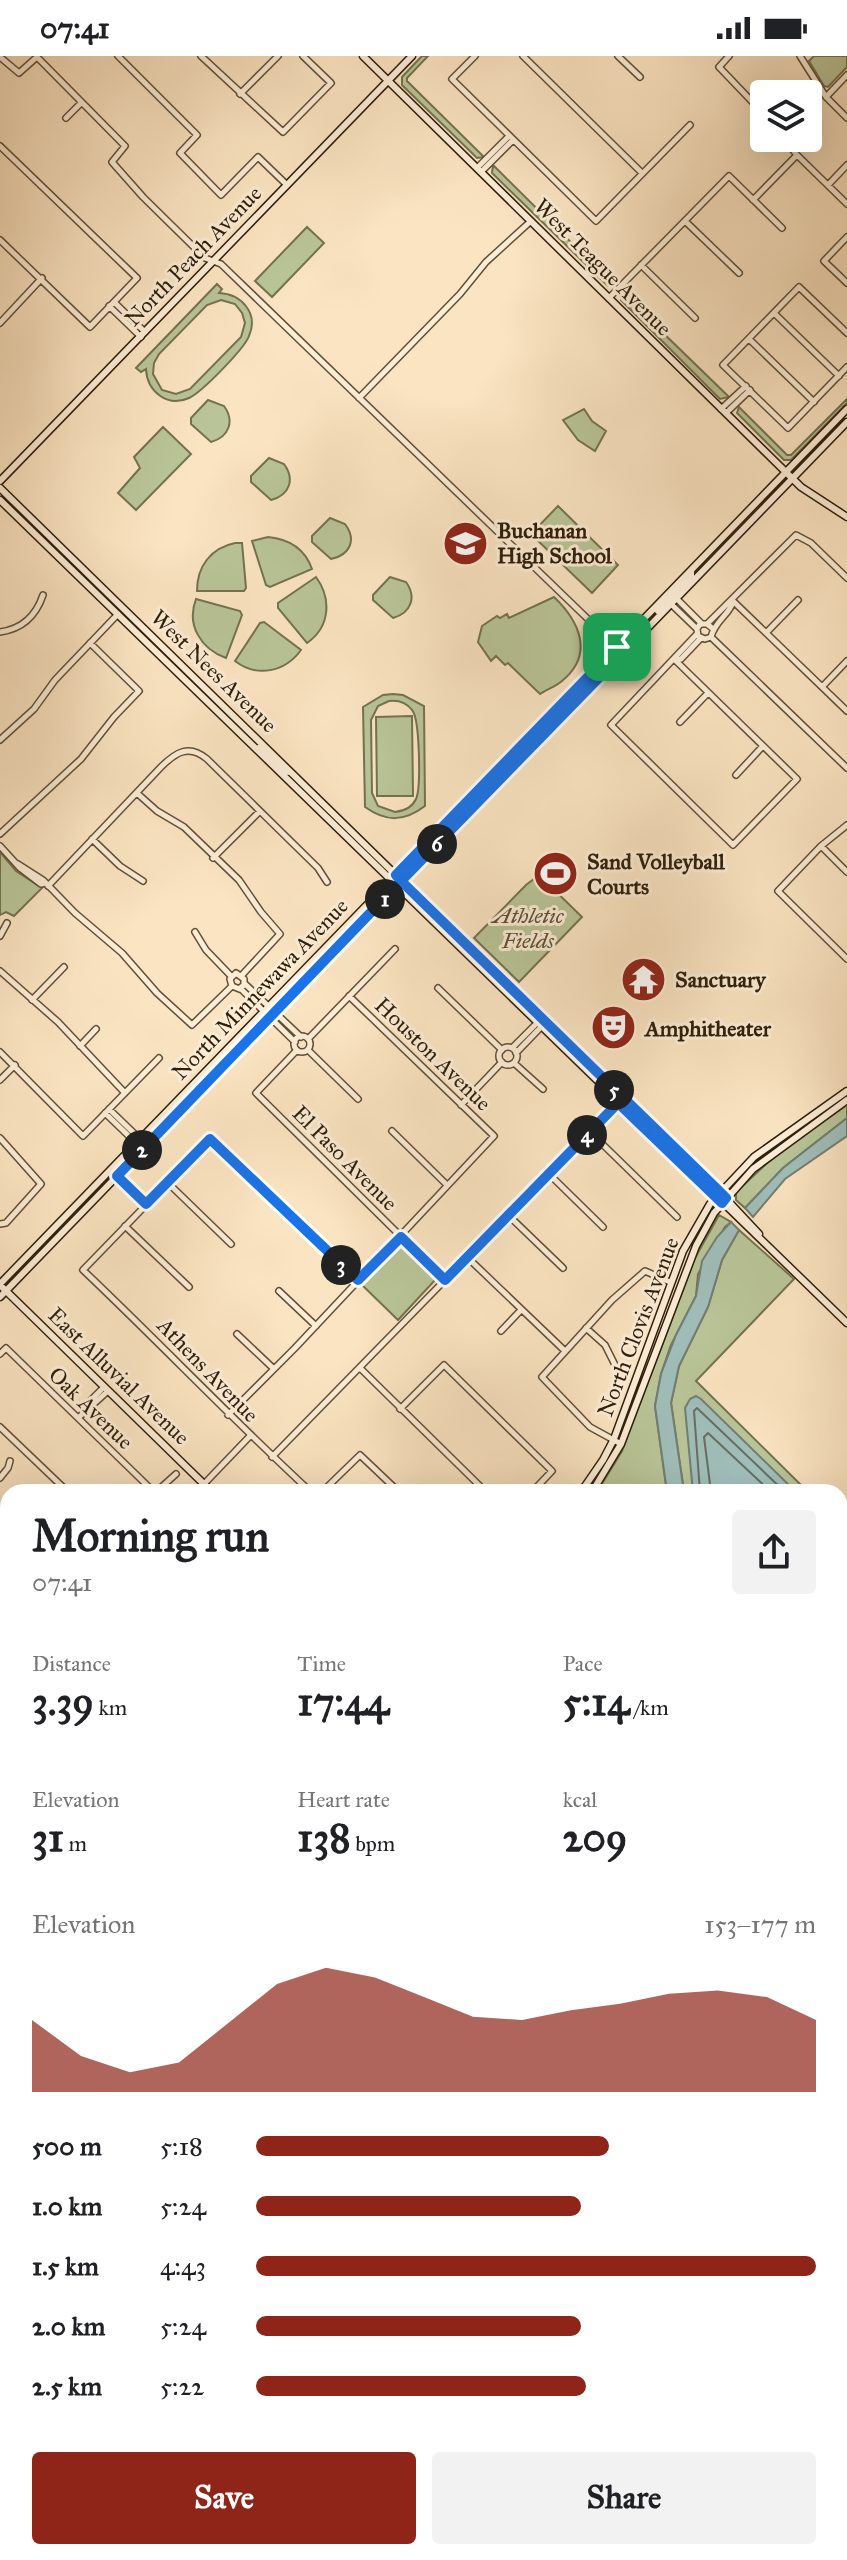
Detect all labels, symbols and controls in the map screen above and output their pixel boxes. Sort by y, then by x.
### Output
text: 07:41 [40,10,110,46]
map controls [750,80,822,152]
button: layers [750,80,822,152]
street label: North Peach Avenue [119,180,267,332]
street label: West Teague Avenue [529,193,677,341]
place label: Buchanan High School [497,517,613,569]
school or university icon: Buchanan High School [442,519,490,567]
street label: West Nees Avenue [145,604,283,738]
pin [583,613,651,681]
icon: arrive [595,625,639,669]
pin: 6 [417,824,457,864]
text: 6 [431,830,443,857]
place label: Sand Volleyball Courts [587,848,726,900]
sports icon: Sand Volleyball Courts [532,850,580,898]
pin: 1 [365,879,405,919]
text: 1 [381,885,389,912]
street label: North Minnewawa Avenue [166,893,354,1085]
park label: Athletic Fields [490,902,565,954]
temple icon: Sanctuary [620,955,668,1003]
place label: Sanctuary [675,966,767,993]
street label: Houston Avenue [369,992,497,1116]
theatre icon: Amphitheater [590,1004,638,1052]
place label: Amphitheater [643,1015,772,1042]
pin: 5 [594,1070,634,1110]
text: 5 [609,1076,619,1103]
street label: El Paso Avenue [287,1100,403,1216]
pin: 4 [567,1115,607,1155]
text: 4 [581,1121,593,1148]
pin: 2 [122,1130,162,1170]
text: 2 [137,1136,147,1163]
street label: North Clovis Avenue [591,1234,685,1420]
pin: 3 [321,1245,361,1285]
text: 3 [337,1251,345,1278]
street label: East Alluvial Avenue [43,1301,195,1451]
street label: Athens Avenue [151,1312,264,1428]
street label: Oak Avenue [43,1361,139,1455]
text: Morning run [32,1509,269,1563]
button: share [732,1510,816,1594]
text: 07:41 [32,1566,92,1598]
text: Distance [32,1650,111,1677]
text: Time [297,1650,346,1677]
text: Pace [563,1650,603,1677]
text: 3.39 [32,1677,94,1726]
text: 17:44 [297,1677,389,1726]
text: 5:14 [563,1677,629,1726]
text: km [94,1694,127,1721]
text: /km [629,1694,669,1721]
text: Elevation [32,1786,119,1813]
text: Heart rate [297,1786,390,1813]
text: kcal [563,1786,597,1813]
text: 31 [32,1813,64,1862]
text: 138 [297,1813,350,1862]
text: 209 [563,1813,627,1862]
text: m [64,1830,87,1857]
text: bpm [350,1830,395,1857]
text: Elevation [32,1908,135,1940]
text: 153–177 m [704,1908,816,1940]
text: 500 m [32,2130,102,2162]
text: 5:18 [160,2130,203,2162]
text: 1.0 km [32,2190,102,2222]
text: 5:24 [160,2190,206,2222]
text: 1.5 km [32,2250,99,2282]
text: 4:43 [160,2250,206,2282]
text: 2.0 km [32,2310,105,2342]
text: 5:24 [160,2310,206,2342]
text: 2.5 km [32,2370,102,2402]
text: 5:22 [160,2370,204,2402]
button: Save [32,2452,416,2544]
button: Share [432,2452,816,2544]

